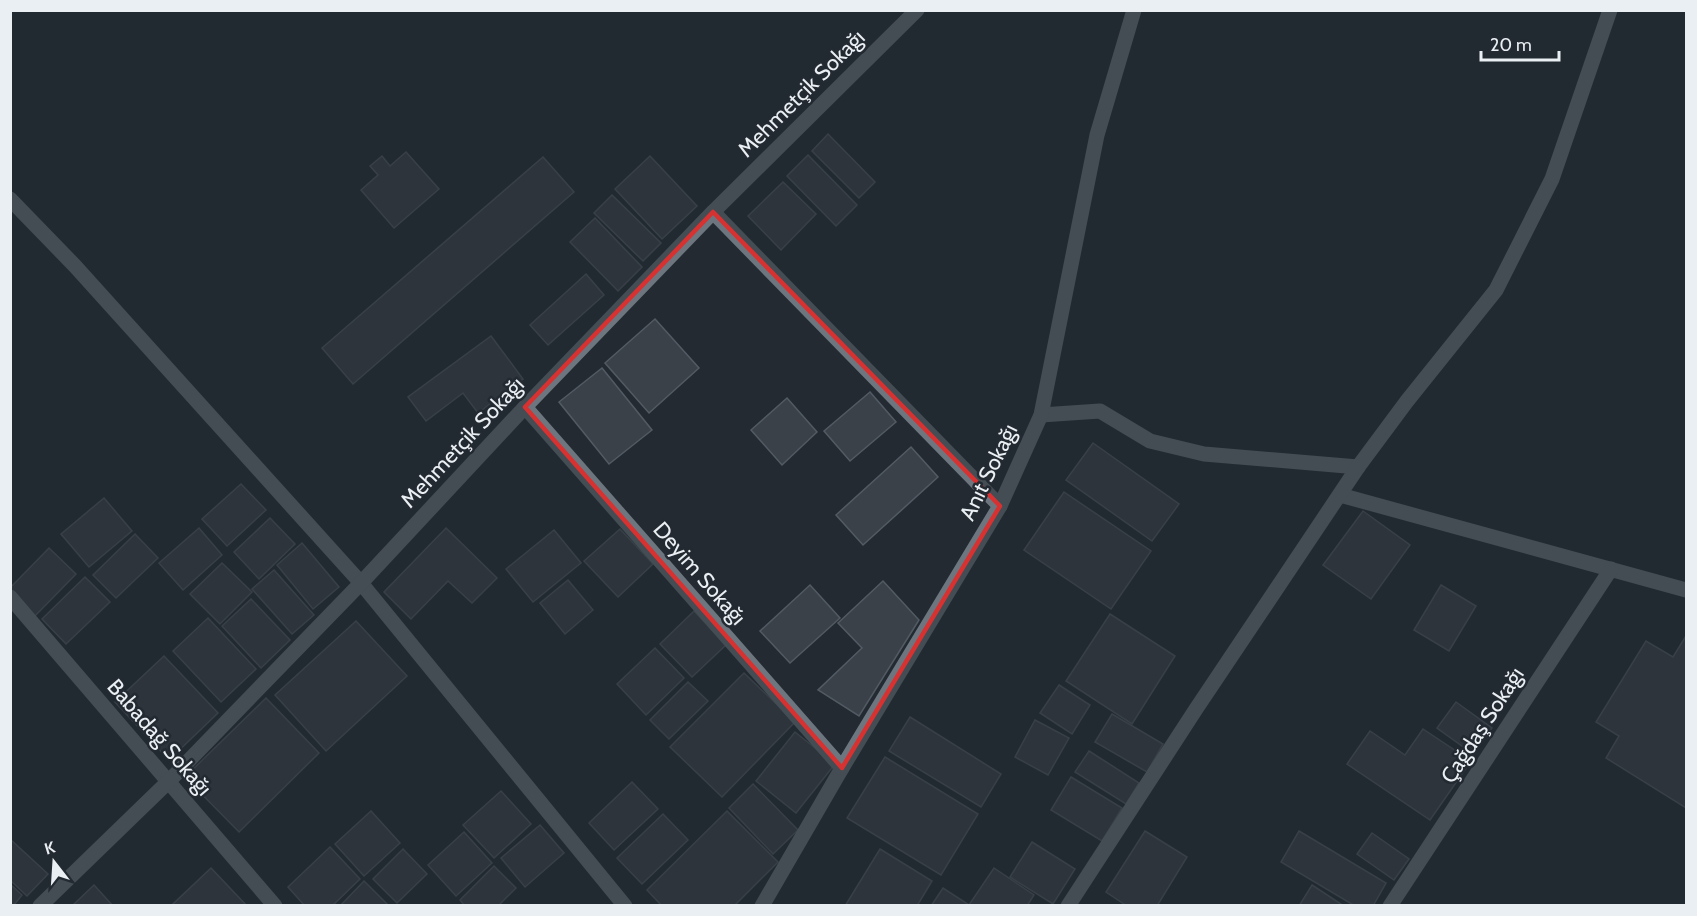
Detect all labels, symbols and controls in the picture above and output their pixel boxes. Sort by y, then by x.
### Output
street label: Mehmetçik Sokağı [732,24,871,163]
scale bar [1481,24,1559,62]
text: 20 m [1490,34,1532,56]
street label: Mehmetçik Sokağı [395,371,530,513]
street label: Anıt Sokağı [954,420,1023,525]
street label: Deyim Sokağı [647,516,752,630]
street label: Çağdaş Sokağı [1435,662,1530,788]
street label: Babadağ Sokağı [102,673,218,801]
north arrow [24,832,84,892]
text: K [42,838,57,859]

